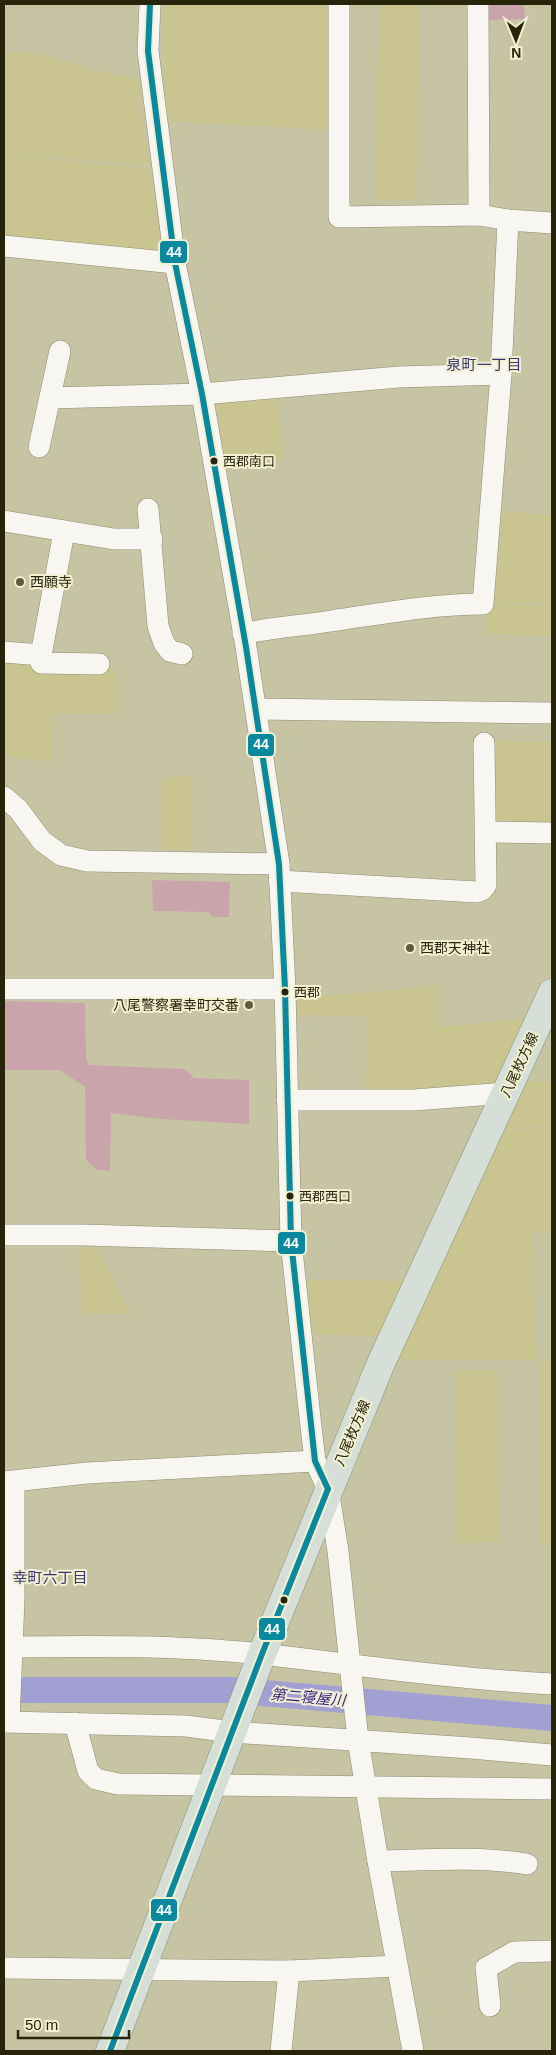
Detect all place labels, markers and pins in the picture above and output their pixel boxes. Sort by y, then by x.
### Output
place label: 西郡南口 [223,454,275,469]
marker: 西郡南口 [209,456,219,466]
place label: 西願寺 [30,574,72,590]
marker: 西願寺 [14,576,26,588]
place label: 西郡天神社 [420,940,490,956]
marker: 西郡天神社 [404,942,416,954]
place label: 西郡 [294,985,320,1000]
marker: 西郡 [280,987,290,997]
place label: 八尾警察署幸町交番 [113,997,239,1013]
marker: 八尾警察署幸町交番 [243,999,255,1011]
place label: 西郡西口 [299,1189,351,1204]
marker: 西郡西口 [285,1191,295,1201]
unlabelled marker [279,1595,289,1605]

